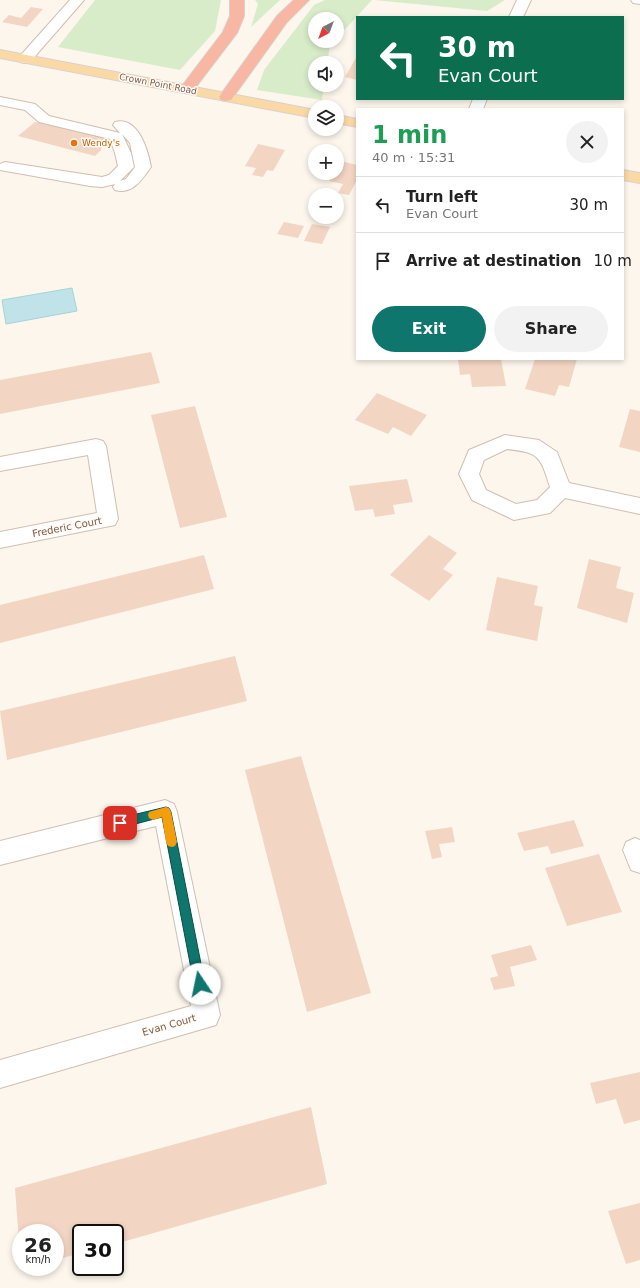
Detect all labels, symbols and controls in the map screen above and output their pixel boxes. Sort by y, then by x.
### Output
north arrow [308,12,344,48]
map controls [308,12,344,224]
text: 30 m [438,31,516,64]
icon: left [372,32,424,84]
button: sound [308,56,344,92]
text: Evan Court [438,65,538,86]
street label: Crown Point Road [118,72,198,96]
button: layers [308,100,344,136]
text: 1 min [372,121,447,149]
button: close [566,121,608,163]
marker: Wendy's [69,138,79,148]
place label: Wendy's [82,138,120,148]
button: + [308,144,344,180]
text: 40 m · 15:31 [372,150,455,165]
button: − [308,188,344,224]
text: Turn left [406,188,478,206]
icon: left [372,194,394,216]
text: 30 m [570,196,608,214]
text: Evan Court [406,206,478,221]
icon: arrive [372,250,394,272]
text: Arrive at destination [406,252,581,270]
text: 10 m [593,252,632,270]
button: Exit [372,306,486,352]
button: Share [494,306,608,352]
street label: Frederic Court [31,515,103,539]
pin [103,806,137,840]
icon: arrive [109,812,131,834]
position arrow [179,963,221,1005]
street label: Evan Court [141,1012,197,1038]
speed limit sign: 30 [72,1224,124,1276]
text: 26 [24,1233,52,1257]
text: km/h [25,1254,51,1265]

